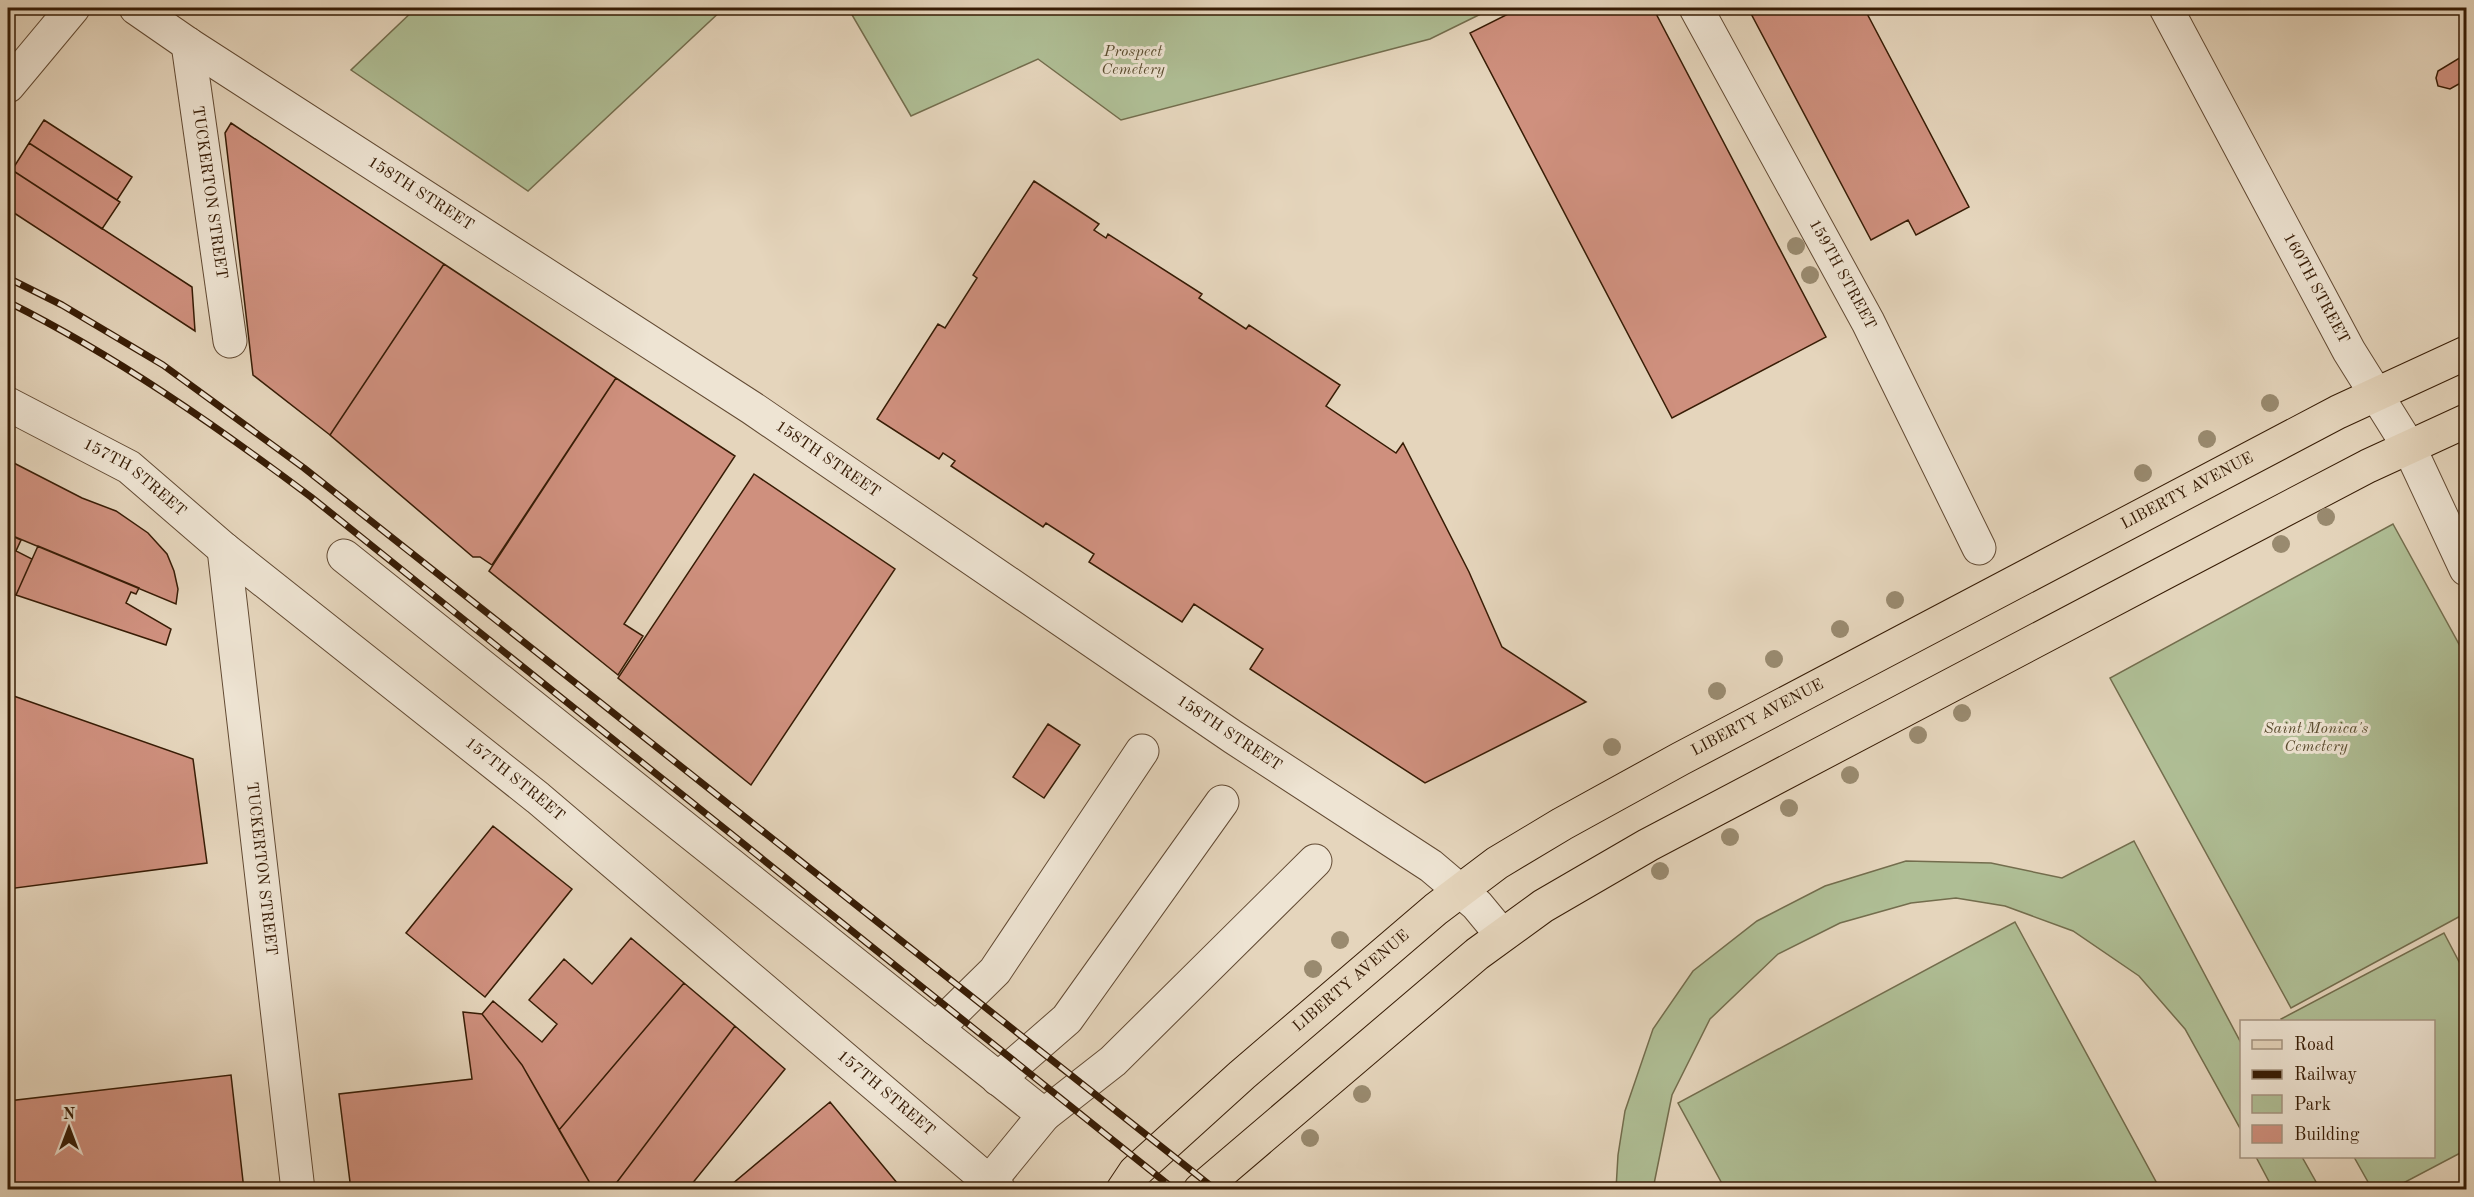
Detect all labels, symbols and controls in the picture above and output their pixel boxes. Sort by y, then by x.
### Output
park label: Prospect Cemetery [1101,44,1166,78]
street label: TUCKERTON STREET [189,105,229,280]
street label: 158TH STREET [365,154,476,234]
street label: 159TH STREET [1806,217,1878,332]
street label: 160TH STREET [2280,231,2352,346]
street label: 158TH STREET [772,418,883,501]
street label: 157TH STREET [80,436,189,520]
street label: LIBERTY AVENUE [2119,450,2256,533]
street label: LIBERTY AVENUE [1689,677,1826,759]
street label: 158TH STREET [1173,693,1284,774]
park label: Saint Monica's Cemetery [2264,721,2369,755]
street label: 157TH STREET [462,735,567,825]
street label: TUCKERTON STREET [243,781,279,957]
street label: LIBERTY AVENUE [1290,928,1412,1035]
legend [2240,1020,2435,1158]
text: Road [2294,1036,2334,1054]
street label: 157TH STREET [834,1048,938,1139]
text: Railway [2294,1066,2357,1084]
text: Park [2294,1096,2331,1114]
north arrow [39,1098,99,1158]
text: N [63,1107,76,1123]
text: Building [2294,1126,2360,1144]

